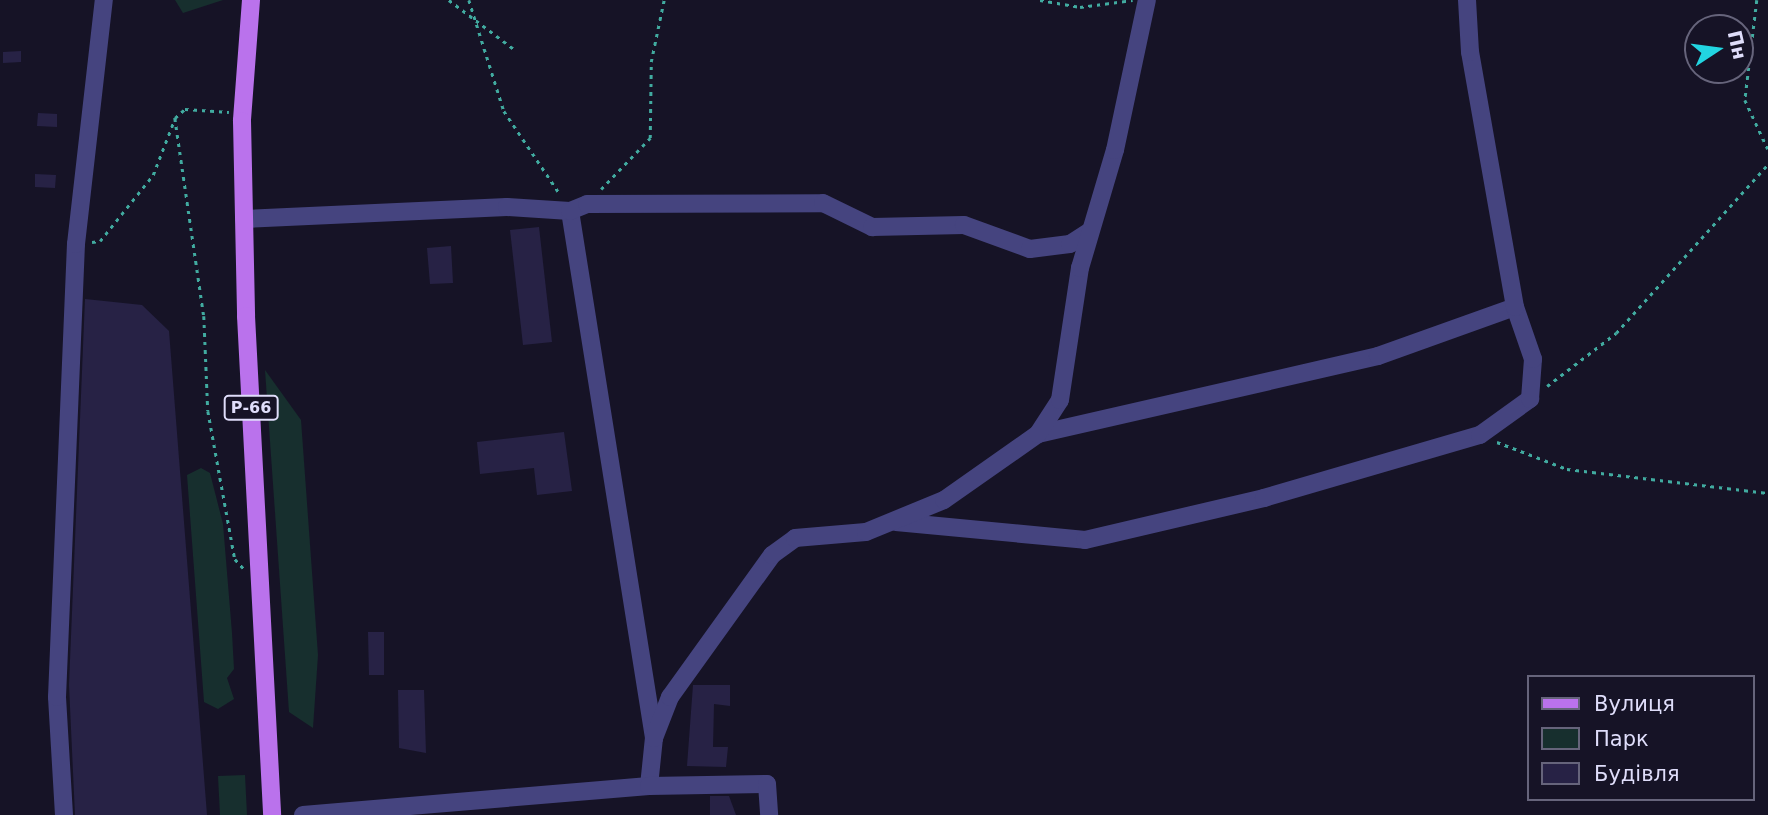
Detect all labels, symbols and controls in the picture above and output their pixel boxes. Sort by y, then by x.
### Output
north arrow [1684,14,1754,84]
text: Пн [1724,28,1751,61]
road number: Р-66 [223,396,279,420]
legend [1526,675,1754,801]
text: Вулиця [1594,692,1675,716]
text: Парк [1594,727,1649,751]
text: Будівля [1594,762,1680,786]

